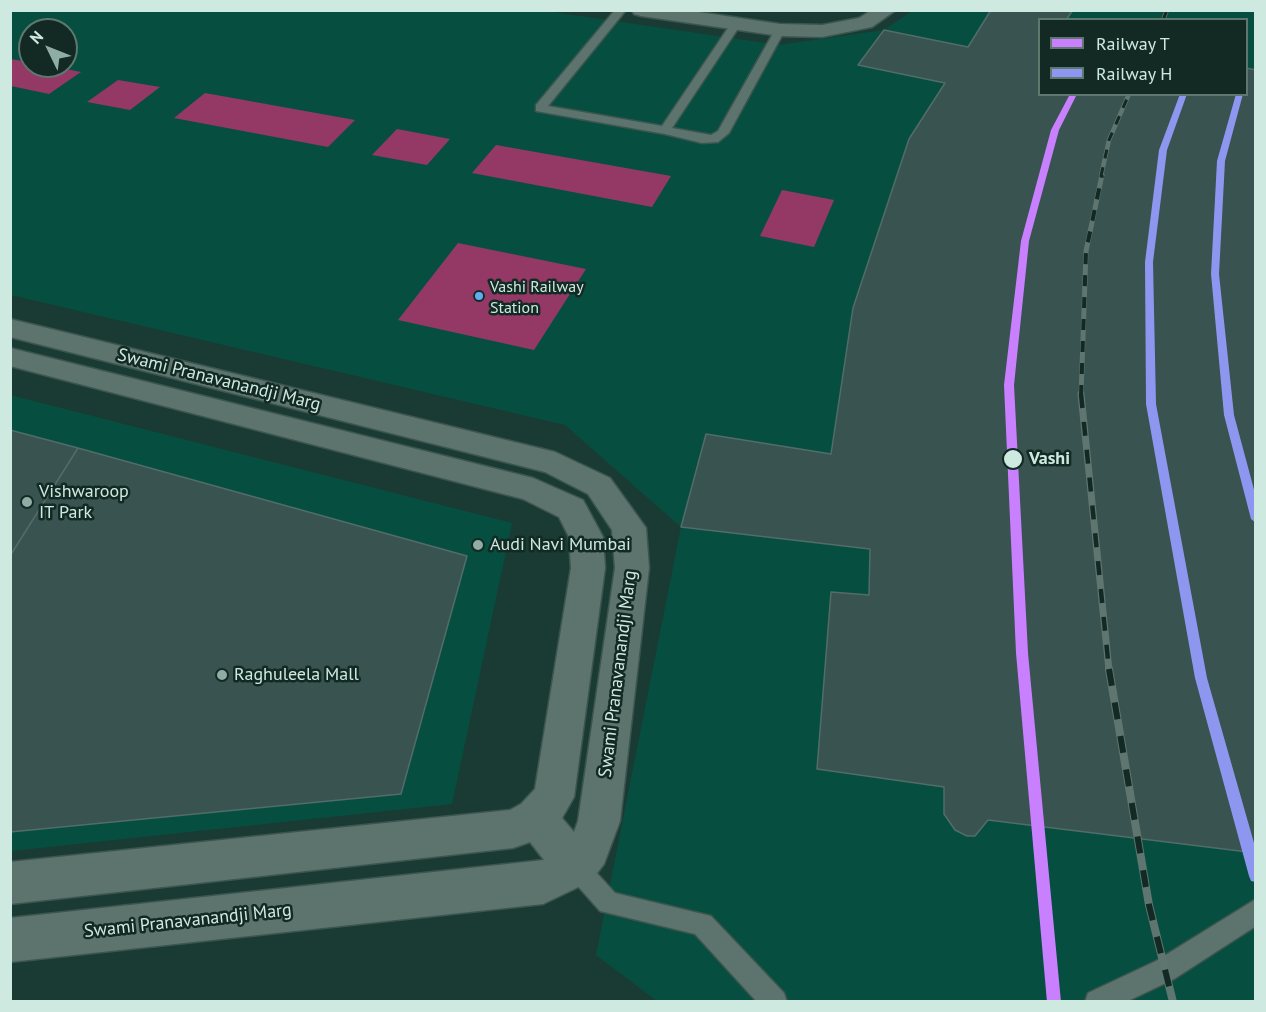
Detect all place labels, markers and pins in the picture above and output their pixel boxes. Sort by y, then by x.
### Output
place label: Vashi Railway Station [490,277,584,315]
marker: Vashi Railway Station [473,290,485,302]
marker: Vashi [1002,448,1024,470]
place label: Vashi [1029,448,1070,470]
place label: Vishwaroop IT Park [39,481,129,524]
marker: Vishwaroop IT Park [20,495,34,509]
place label: Audi Navi Mumbai [490,534,631,556]
marker: Audi Navi Mumbai [471,538,485,552]
place label: Raghuleela Mall [234,664,359,686]
marker: Raghuleela Mall [215,668,229,682]

